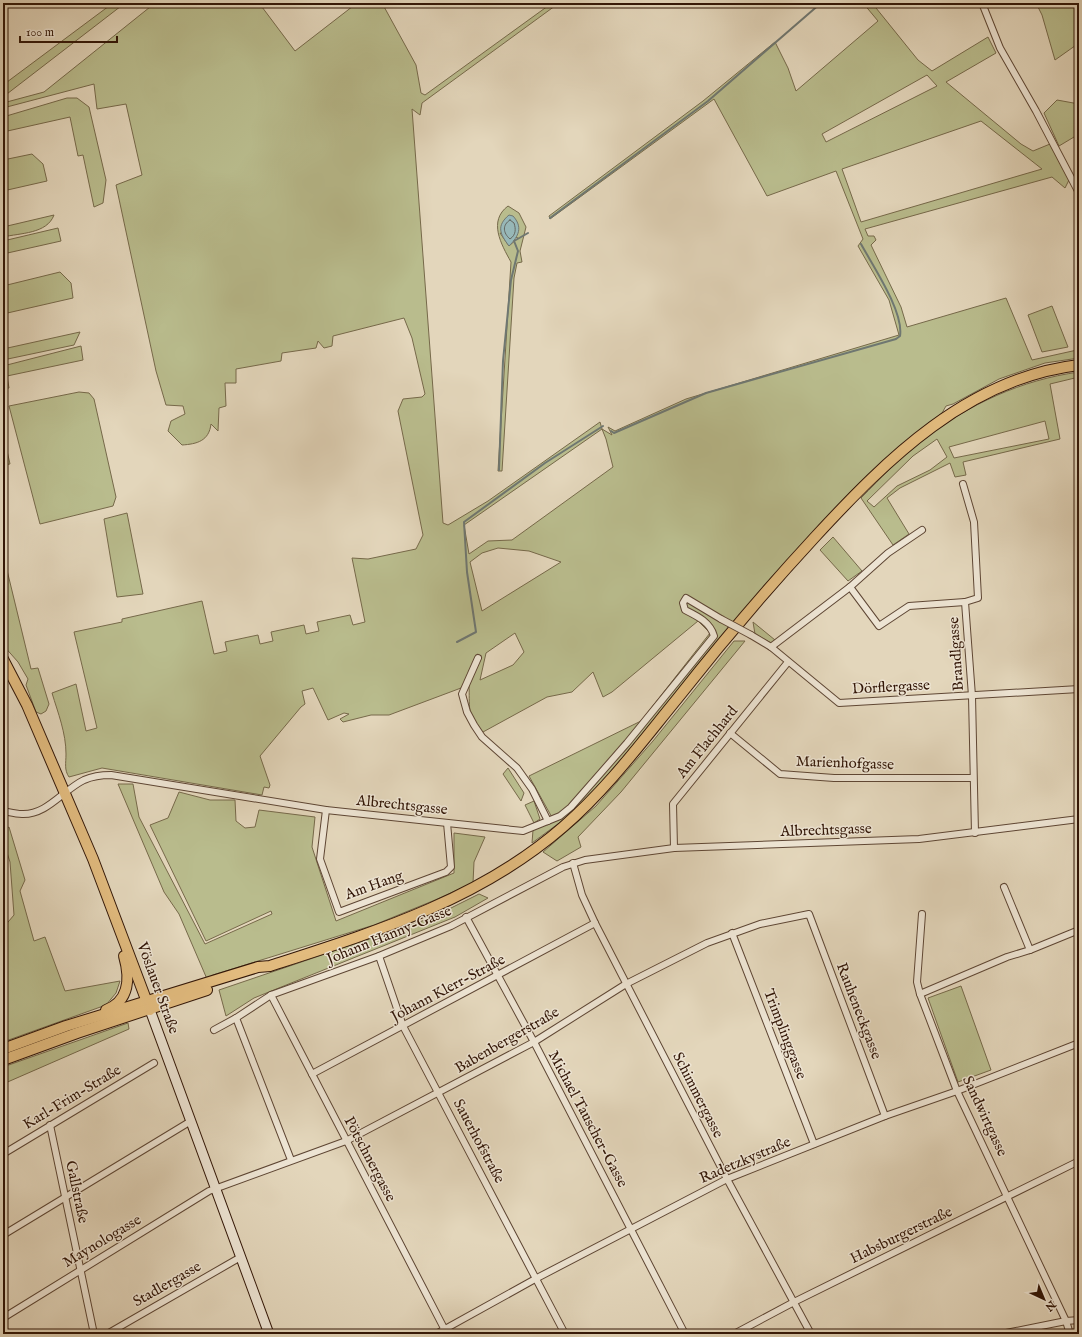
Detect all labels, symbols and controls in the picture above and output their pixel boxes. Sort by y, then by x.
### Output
scale bar [20,18,117,44]
text: 100 m [26,25,54,40]
street label: Brandlgasse [944,616,968,692]
street label: Dörflergasse [851,675,931,699]
street label: Am Flachhard [671,701,743,783]
street label: Marienhofgasse [796,752,895,774]
street label: Albrechtsgasse [355,791,449,819]
street label: Albrechtsgasse [779,819,872,841]
street label: Am Hang [341,865,406,905]
street label: Johann Hanny-Gasse [322,901,454,969]
street label: Vöslauer Straße [132,939,183,1037]
street label: Johann Klerr-Straße [386,950,508,1027]
street label: Rauheneckgasse [832,960,886,1062]
street label: Trimplinggasse [759,986,811,1082]
street label: Babenbergerstraße [451,1002,563,1078]
street label: Michael Tauscher-Gasse [544,1047,632,1191]
street label: Schimmergasse [668,1049,728,1141]
street label: Karl-Frim-Straße [20,1060,124,1134]
street label: Sandwirtgasse [958,1073,1012,1159]
street label: Sauerhofstraße [449,1096,509,1186]
street label: Pötschnergasse [340,1113,400,1205]
street label: Radetzkystraße [697,1132,794,1188]
street label: Gallstraße [61,1159,93,1225]
street label: Habsburgerstraße [847,1202,955,1268]
street label: Maynologasse [59,1210,145,1272]
street label: Stadlergasse [129,1257,205,1311]
north arrow [1024,1279,1064,1319]
text: N [1042,1296,1059,1314]

